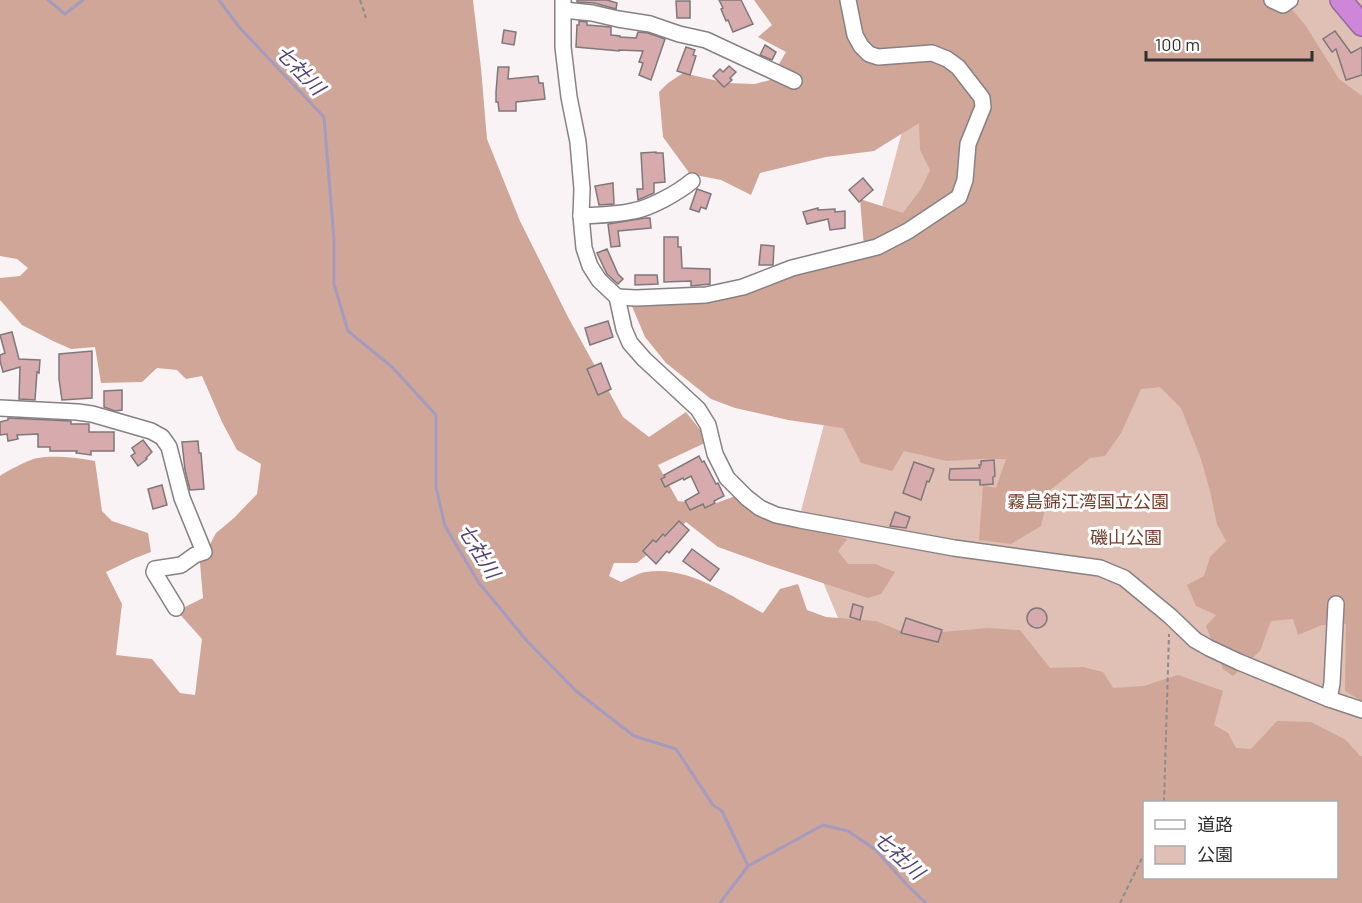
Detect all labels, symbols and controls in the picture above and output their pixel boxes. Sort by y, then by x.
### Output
scale bar [1146,24,1312,62]
text: 100 m [1155,33,1200,55]
water label: 七社川 [271,39,332,101]
park label: 霧島錦江湾国立公園 [1007,490,1169,512]
water label: 七社川 [454,519,507,584]
park label: 磯山公園 [1090,526,1162,548]
legend [1143,801,1338,879]
text: 道路 [1197,813,1233,835]
water label: 七社川 [870,825,931,885]
text: 公園 [1197,843,1233,865]

